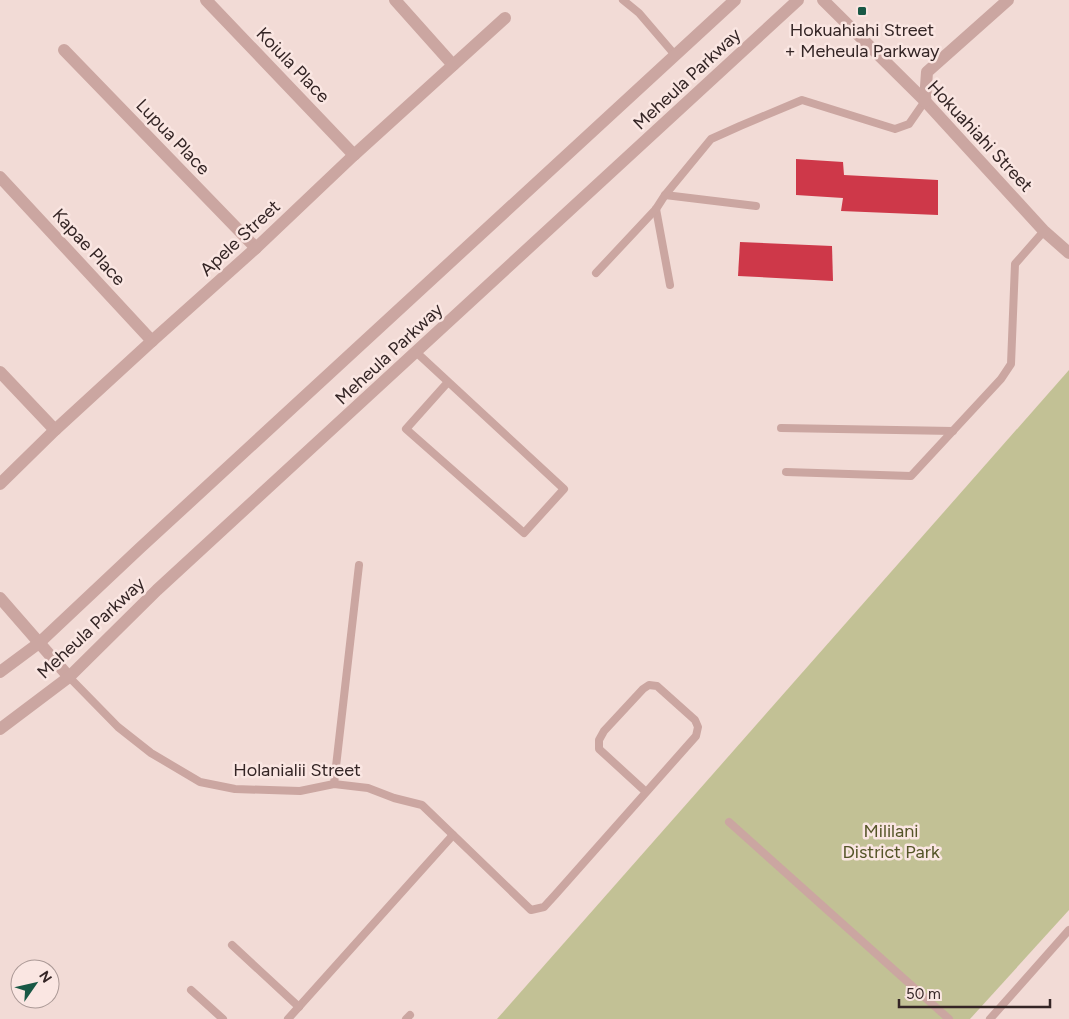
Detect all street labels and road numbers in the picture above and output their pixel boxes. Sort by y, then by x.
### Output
street label: Koiula Place [252,23,334,107]
street label: Meheula Parkway [629,23,746,135]
street label: Hokuahiahi Street [923,76,1037,196]
street label: Lupua Place [131,95,215,180]
street label: Apele Street [195,195,285,281]
street label: Kapae Place [48,204,130,290]
street label: Meheula Parkway [331,298,448,410]
street label: Meheula Parkway [33,572,150,684]
street label: Holanialii Street [233,759,361,781]

